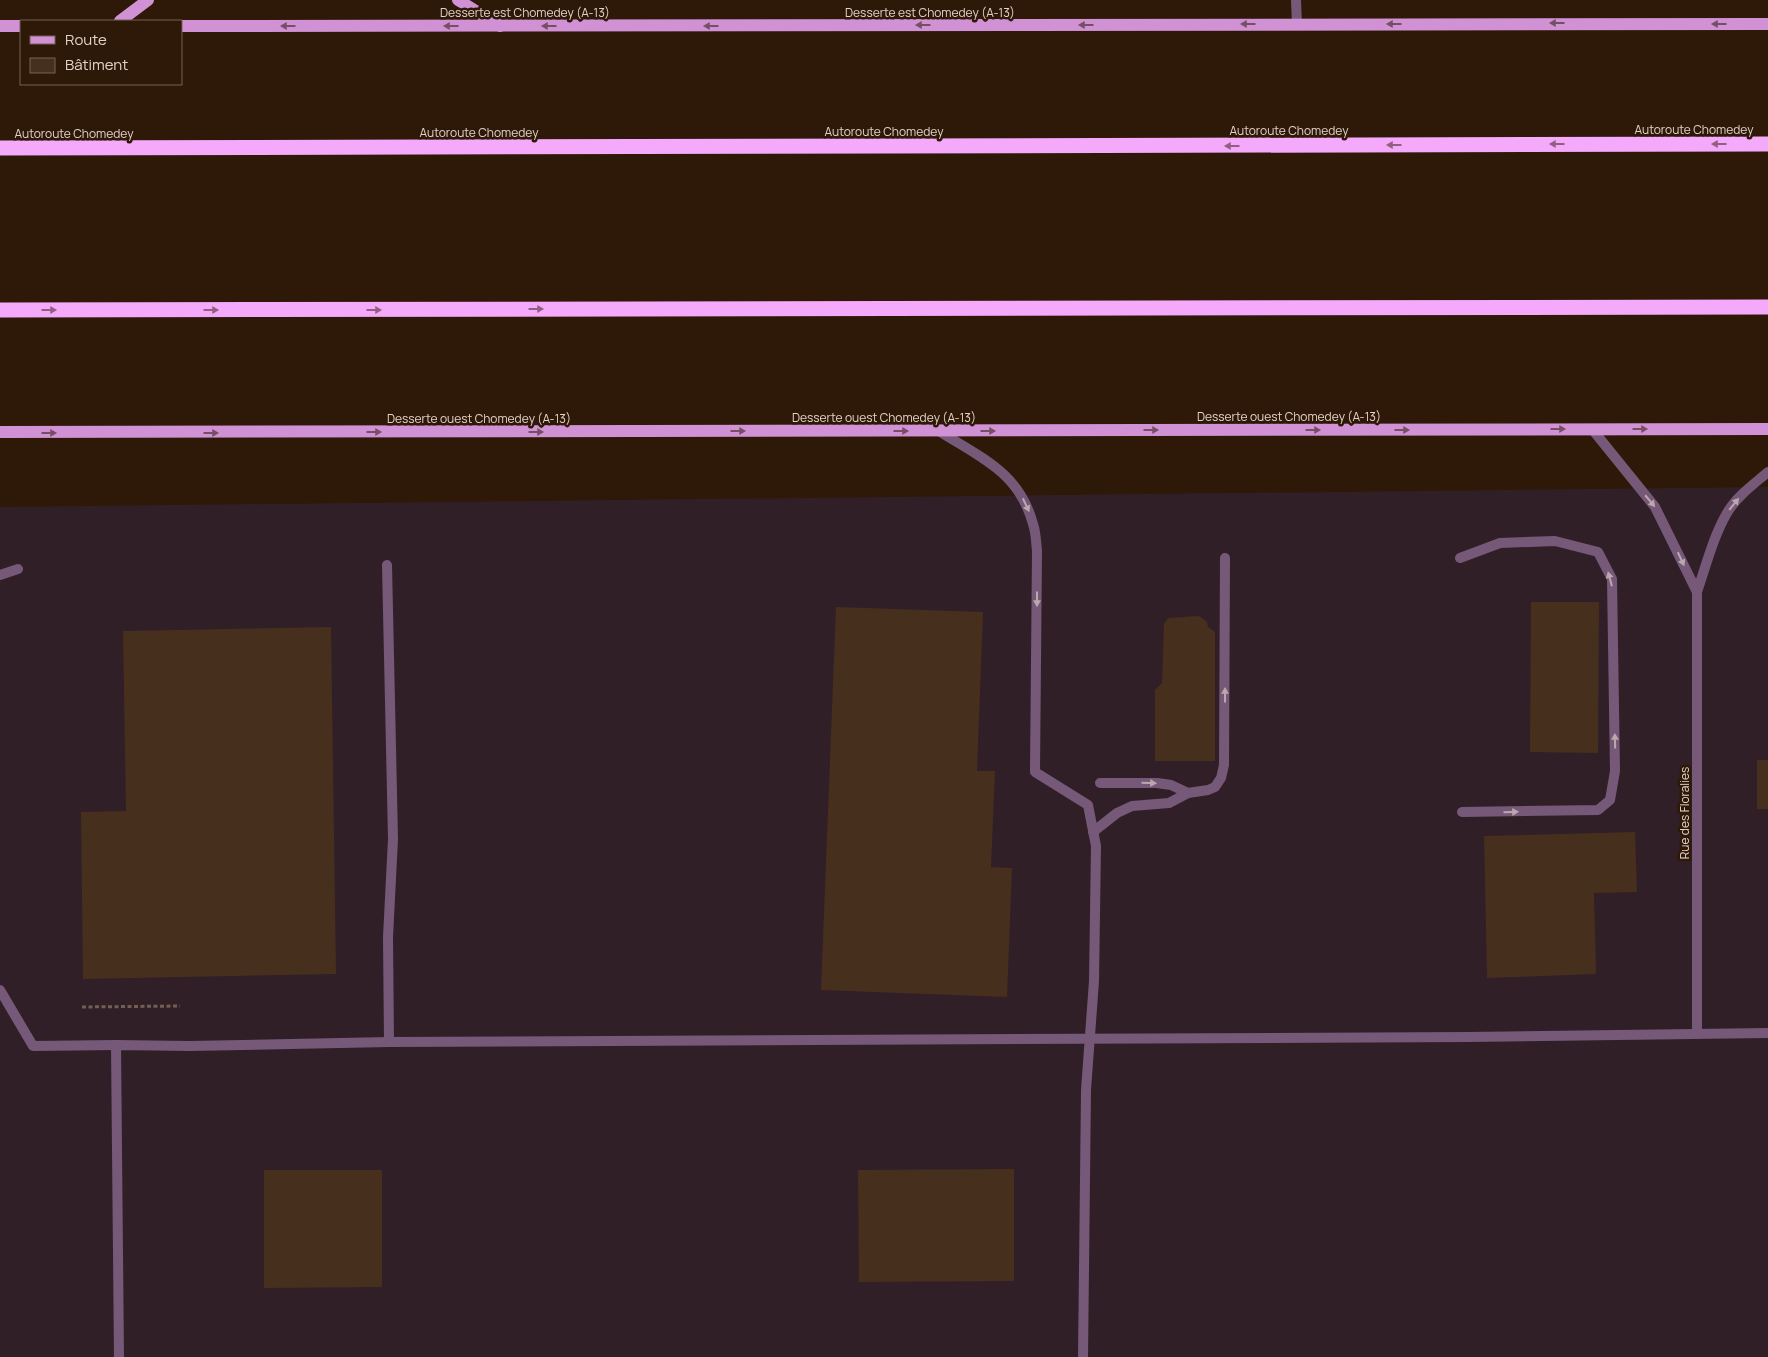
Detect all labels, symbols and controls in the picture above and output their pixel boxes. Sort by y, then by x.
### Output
street label: Desserte est Chomedey (A-13) [440,4,610,21]
street label: Desserte est Chomedey (A-13) [845,4,1015,21]
one-way arrow [1549,19,1565,27]
legend [20,20,182,85]
one-way arrow [1240,20,1256,28]
one-way arrow [1386,20,1402,28]
one-way arrow [1711,20,1727,28]
one-way arrow [915,21,931,29]
one-way arrow [1078,21,1094,29]
one-way arrow [280,22,296,30]
one-way arrow [443,22,459,30]
one-way arrow [541,22,557,30]
one-way arrow [703,22,719,30]
text: Route [65,29,107,50]
text: Bâtiment [65,54,128,75]
street label: Autoroute Chomedey [1634,121,1754,138]
street label: Autoroute Chomedey [1229,122,1349,139]
street label: Autoroute Chomedey [824,123,944,140]
street label: Autoroute Chomedey [419,124,539,141]
street label: Autoroute Chomedey [14,125,134,142]
one-way arrow [1549,140,1565,148]
one-way arrow [1711,140,1727,148]
one-way arrow [1386,141,1402,149]
one-way arrow [1224,142,1240,150]
one-way arrow [528,305,544,313]
one-way arrow [41,306,57,314]
one-way arrow [203,306,219,314]
one-way arrow [366,306,382,314]
street label: Desserte ouest Chomedey (A-13) [1197,408,1381,425]
street label: Desserte ouest Chomedey (A-13) [792,409,976,426]
street label: Desserte ouest Chomedey (A-13) [387,410,571,427]
one-way arrow [1550,425,1566,433]
one-way arrow [1633,425,1649,433]
one-way arrow [1143,426,1159,434]
one-way arrow [1305,426,1321,434]
one-way arrow [1394,426,1410,434]
one-way arrow [731,427,747,435]
one-way arrow [893,427,909,435]
one-way arrow [980,427,996,435]
one-way arrow [366,428,382,436]
one-way arrow [528,428,544,436]
one-way arrow [41,429,57,437]
one-way arrow [203,429,219,437]
one-way arrow [1644,494,1655,507]
one-way arrow [1023,498,1031,512]
one-way arrow [1728,498,1739,511]
one-way arrow [1678,552,1686,566]
one-way arrow [1606,571,1614,587]
one-way arrow [1033,592,1041,608]
one-way arrow [1221,687,1229,703]
one-way arrow [1610,733,1618,749]
street label: Rue des Floralies [1676,767,1693,859]
one-way arrow [1141,779,1157,787]
one-way arrow [1503,808,1519,816]

